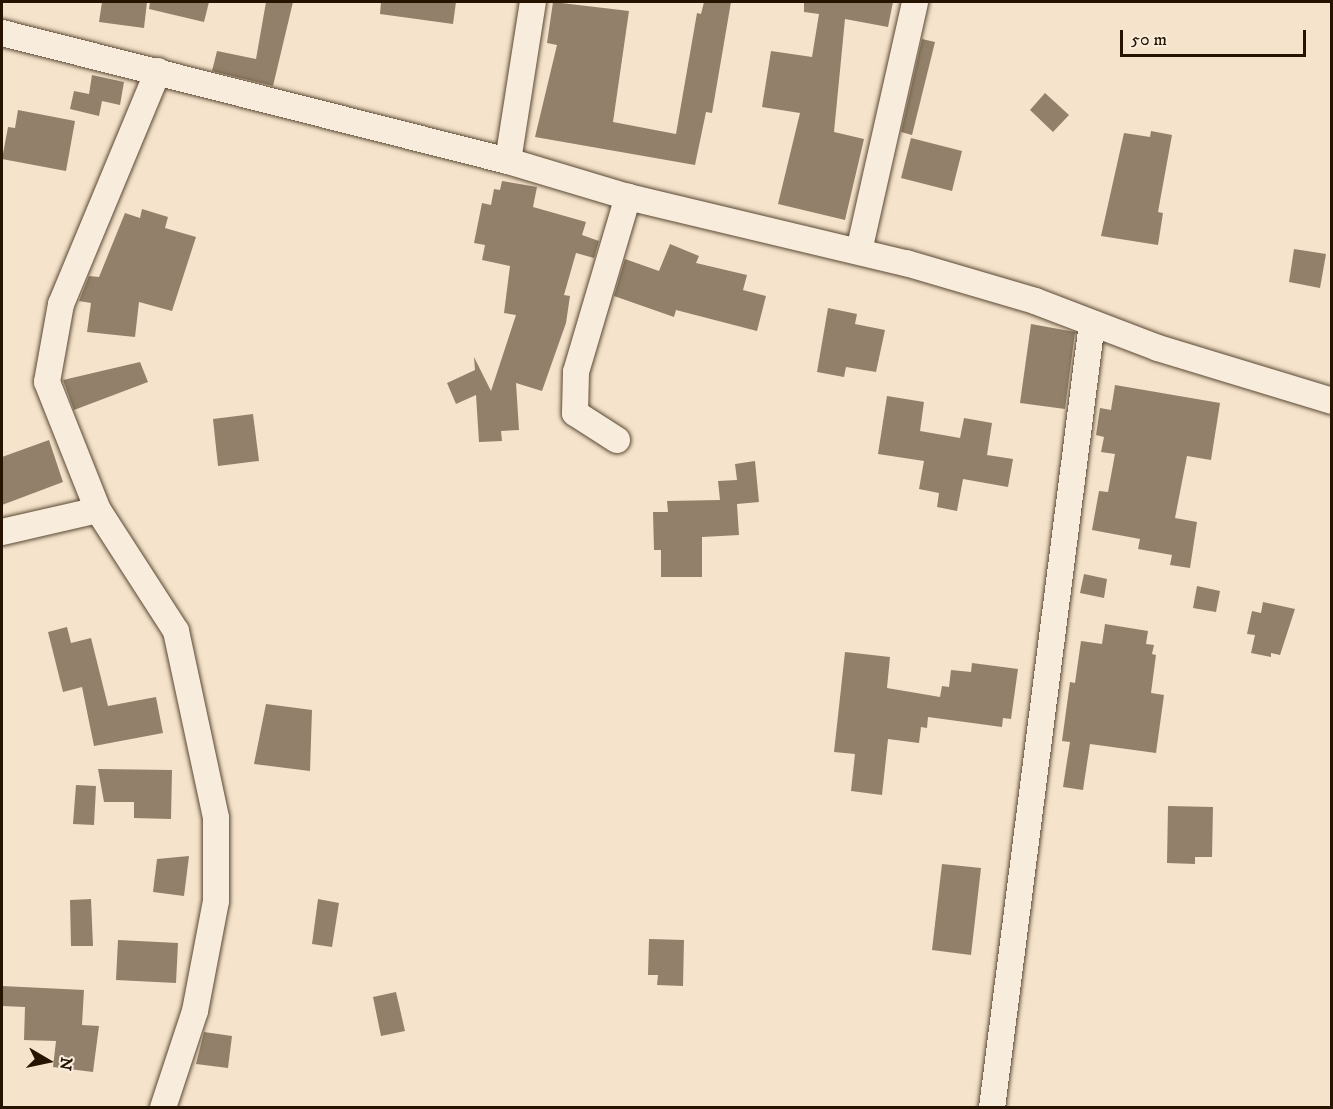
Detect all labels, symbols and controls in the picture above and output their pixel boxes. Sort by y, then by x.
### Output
scale bar [1123,18,1309,56]
text: 50 m [1131,29,1167,51]
north arrow [18,1031,78,1091]
text: N [55,1056,77,1072]

